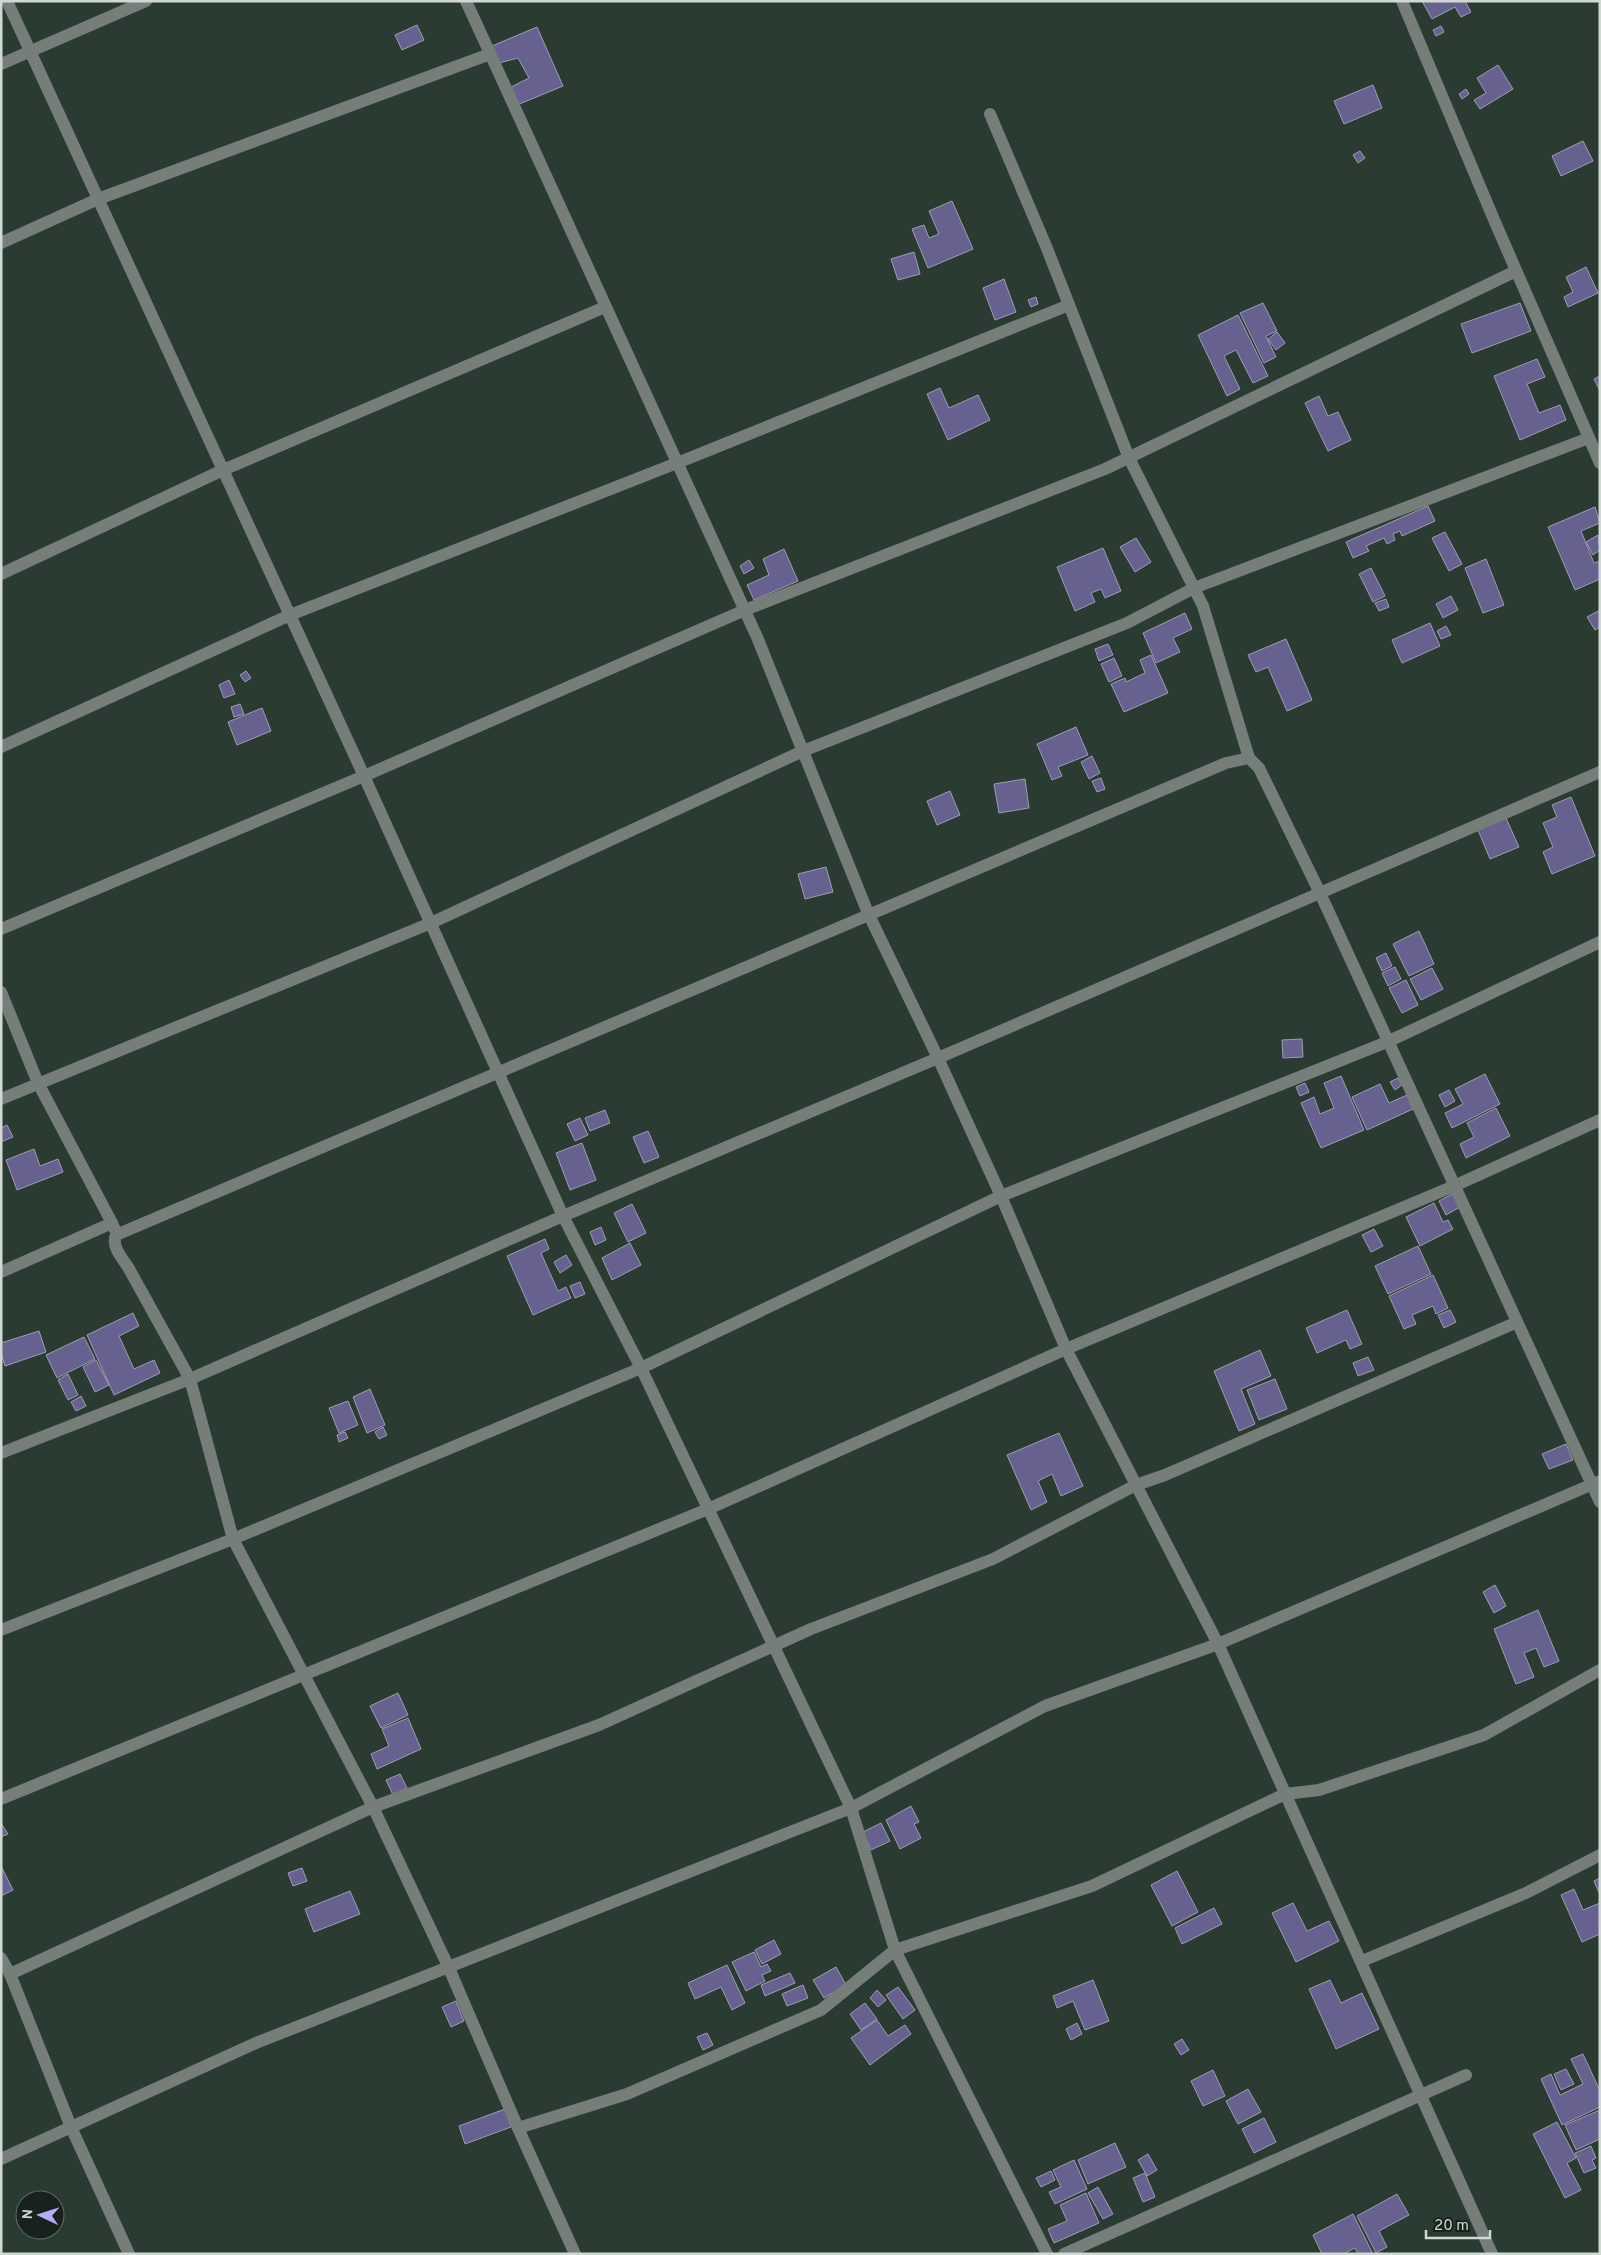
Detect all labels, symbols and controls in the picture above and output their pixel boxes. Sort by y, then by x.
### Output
north arrow [15,2190,65,2240]
scale bar [1426,2208,1490,2240]
text: N [20,2209,37,2220]
text: 20 m [1434,2217,1469,2236]

